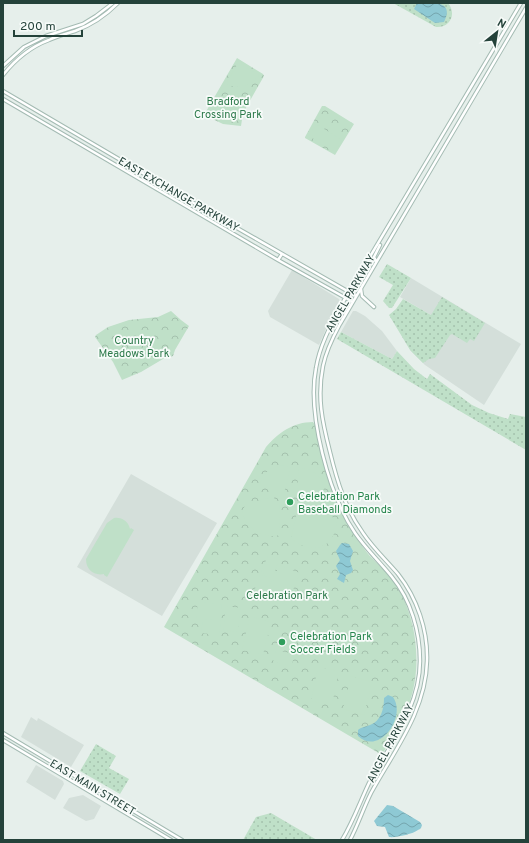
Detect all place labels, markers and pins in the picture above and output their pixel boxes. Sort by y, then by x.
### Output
place label: Celebration Park Baseball Diamonds [298,490,392,517]
marker: Celebration Park Baseball Diamonds [285,497,295,507]
place label: Celebration Park Soccer Fields [290,630,372,657]
marker: Celebration Park Soccer Fields [277,637,287,647]

